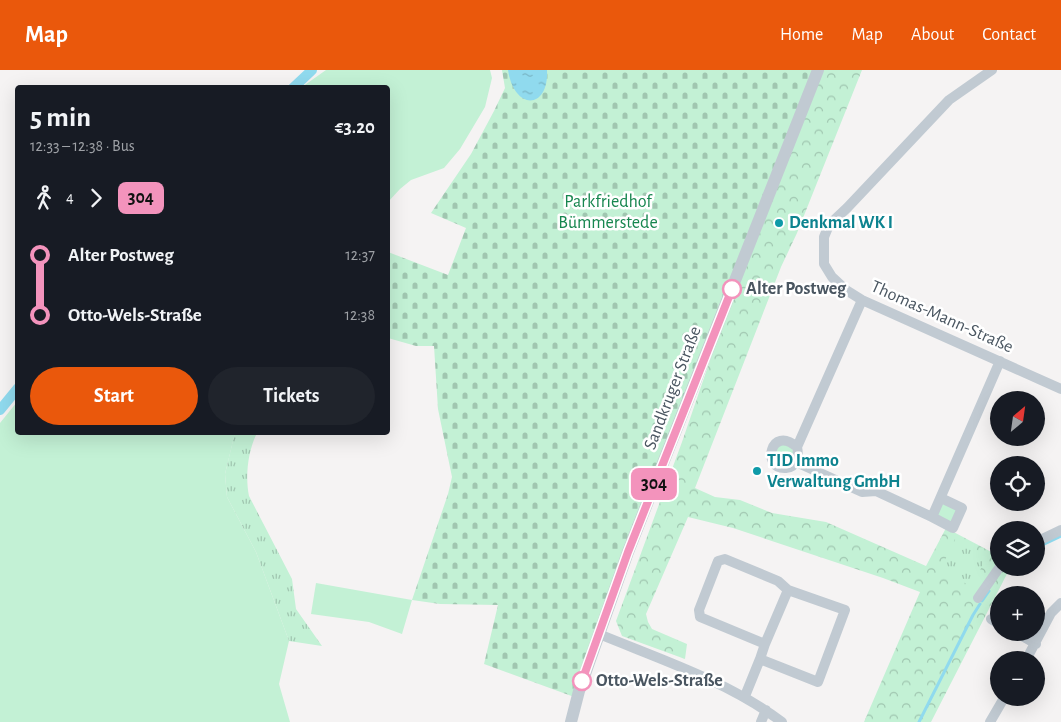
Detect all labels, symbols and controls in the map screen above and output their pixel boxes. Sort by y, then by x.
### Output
text: Map [25,23,68,47]
text: Home [780,26,823,44]
text: Map [851,26,883,44]
text: About [911,26,954,44]
text: Contact [982,26,1036,44]
text: 5 min [30,104,91,132]
text: €3.20 [335,118,375,137]
text: 12:33 – 12:38 · Bus [30,138,135,154]
icon: walk [30,184,58,212]
icon: forward [82,184,110,212]
text: 4 [66,189,74,205]
text: 304 [128,189,154,207]
park label: Parkfriedhof Bümmerstede [558,193,658,232]
place label: Denkmal WK I [789,214,893,232]
marker: Denkmal WK I [773,217,785,229]
text: Alter Postweg [68,246,174,265]
text: 12:37 [345,247,375,263]
street label: Thomas-Mann-Straße [868,278,1016,356]
marker: Alter Postweg [722,279,742,299]
place label: Alter Postweg [746,280,847,298]
text: Otto-Wels-Straße [68,306,202,325]
text: 12:38 [344,307,375,323]
street label: Sandkruger Straße [641,324,705,452]
button: Start [30,367,198,425]
button: Tickets [208,367,375,425]
north arrow [990,391,1045,446]
map controls [990,391,1045,706]
place label: TID Immo Verwaltung GmbH [767,452,900,491]
button: locate [990,456,1045,511]
marker: TID Immo Verwaltung GmbH [751,465,763,477]
line badge: 304 [625,468,683,500]
text: 304 [641,475,667,493]
button: layers [990,521,1045,576]
button: + [990,586,1045,641]
button: − [990,651,1045,706]
marker: Otto-Wels-Straße [572,671,592,691]
place label: Otto-Wels-Straße [596,672,723,690]

